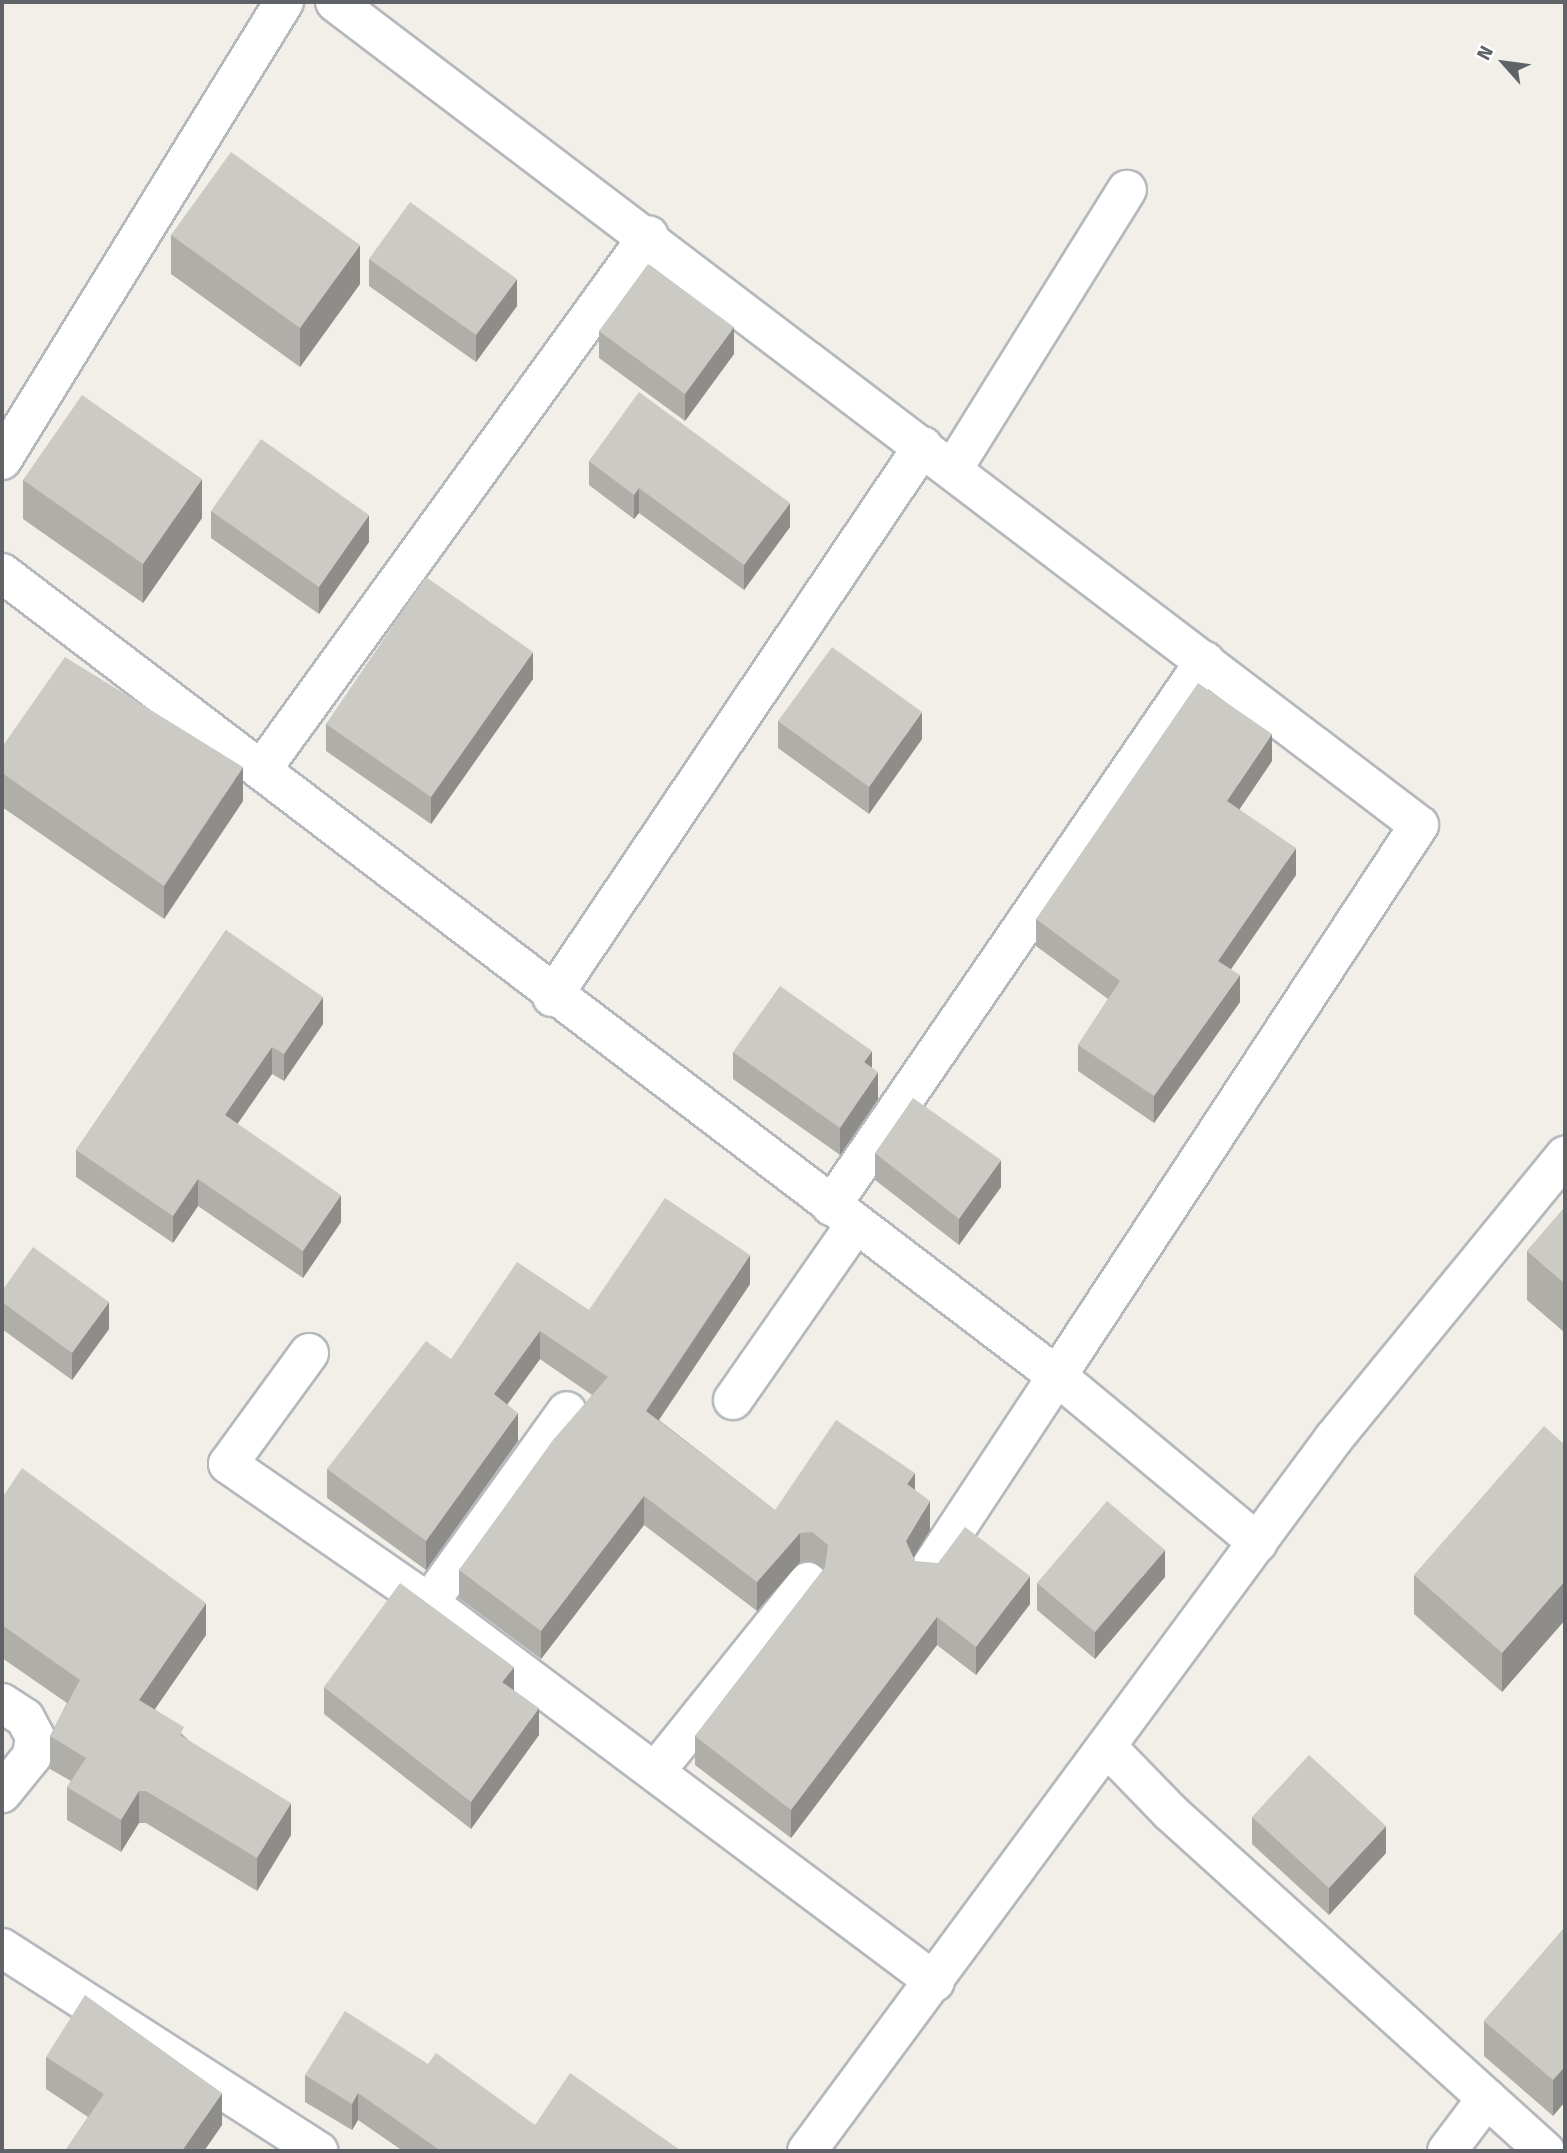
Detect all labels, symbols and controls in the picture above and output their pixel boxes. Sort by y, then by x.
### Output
north arrow [1469,28,1539,98]
text: N [1472,42,1498,64]

